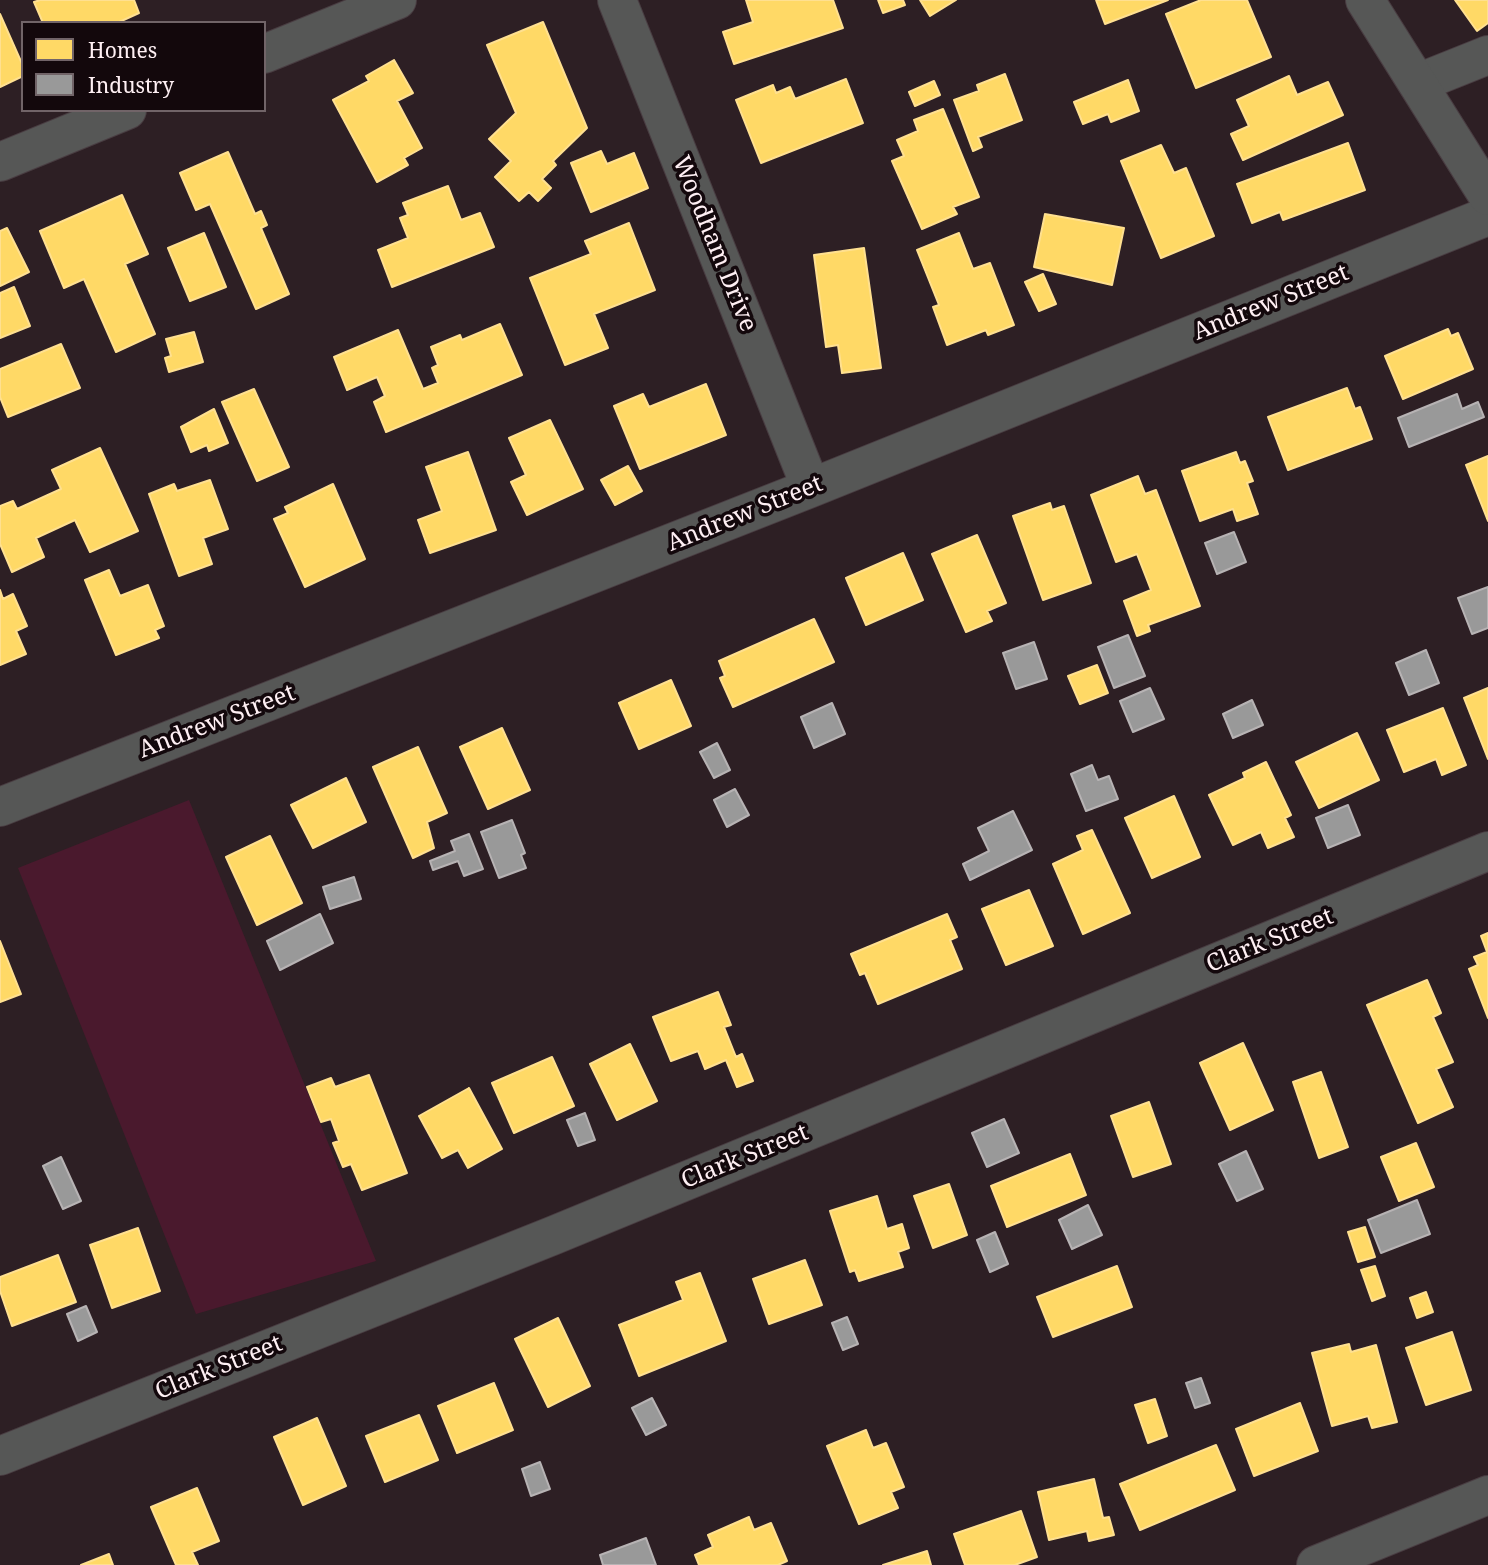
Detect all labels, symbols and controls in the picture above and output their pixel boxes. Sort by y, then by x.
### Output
legend [21,21,266,112]
text: Homes [88,36,157,64]
text: Industry [88,71,174,99]
street label: Woodham Drive [666,152,762,336]
street label: Andrew Street [1189,259,1353,347]
street label: Andrew Street [663,470,827,558]
street label: Andrew Street [135,679,299,765]
street label: Clark Street [1202,903,1338,979]
street label: Clark Street [677,1119,813,1195]
street label: Clark Street [151,1330,287,1406]

